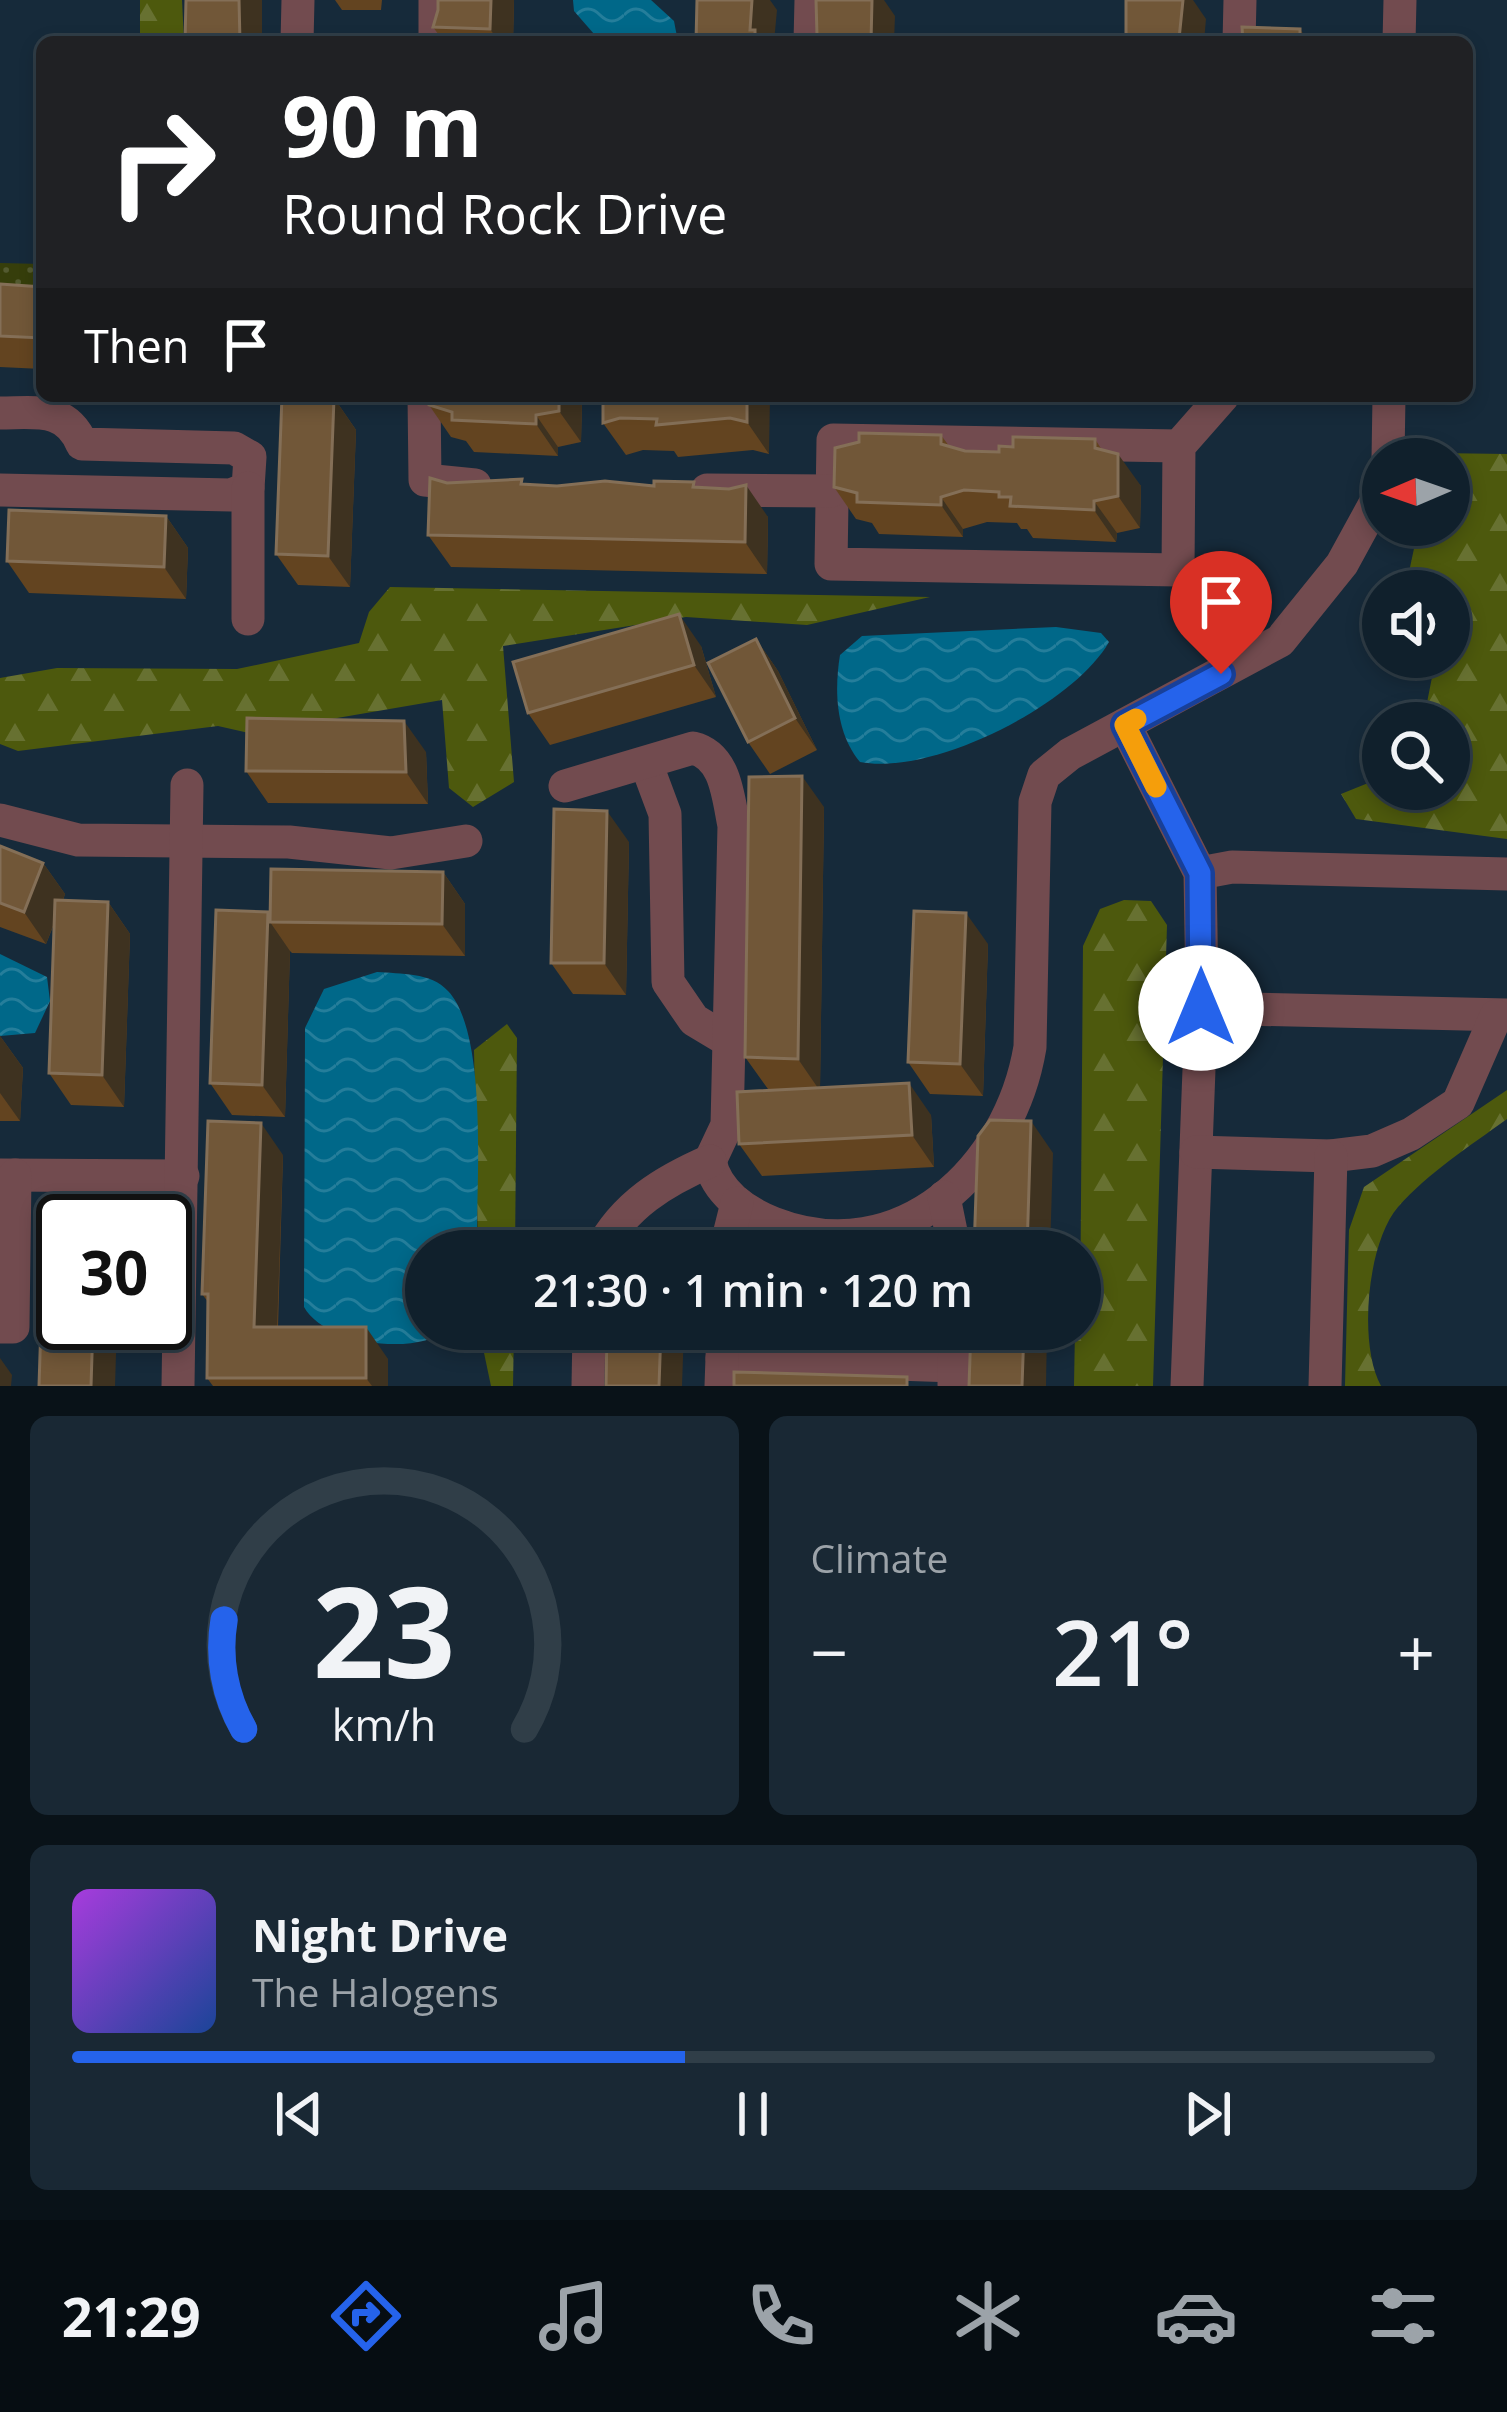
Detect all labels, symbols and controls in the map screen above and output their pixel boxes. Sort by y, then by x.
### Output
text: 90 m [282,67,482,182]
icon: right [84,84,240,240]
text: Round Rock Drive [282,176,727,250]
icon: arrive [213,312,279,378]
text: Then [84,315,189,376]
north arrow [1362,438,1470,546]
map controls [1362,438,1470,810]
pin [1170,551,1272,674]
icon: arrive [1188,569,1254,635]
button: sound [1362,570,1470,678]
button: search [1362,702,1470,810]
position arrow [1138,945,1264,1071]
speed limit sign: 30 [36,1194,192,1350]
text: 21:30 · 1 min · 120 m [533,1259,973,1320]
text: Climate [811,1531,948,1584]
text: 23 [313,1545,456,1715]
text: 21° [1052,1590,1193,1712]
text: − [811,1606,848,1696]
text: + [1397,1606,1435,1696]
text: km/h [332,1694,436,1753]
text: Night Drive [252,1904,508,1965]
text: The Halogens [252,1965,499,2018]
icon: previous [266,2081,332,2147]
icon: pause [720,2081,786,2147]
icon: next [1175,2081,1241,2147]
icon: directions [324,2274,408,2358]
icon: music [532,2274,616,2358]
icon: phone [739,2274,823,2358]
icon: climate [946,2274,1030,2358]
icon: car [1154,2274,1238,2358]
icon: filters [1361,2274,1445,2358]
text: 21:29 [62,2279,201,2353]

